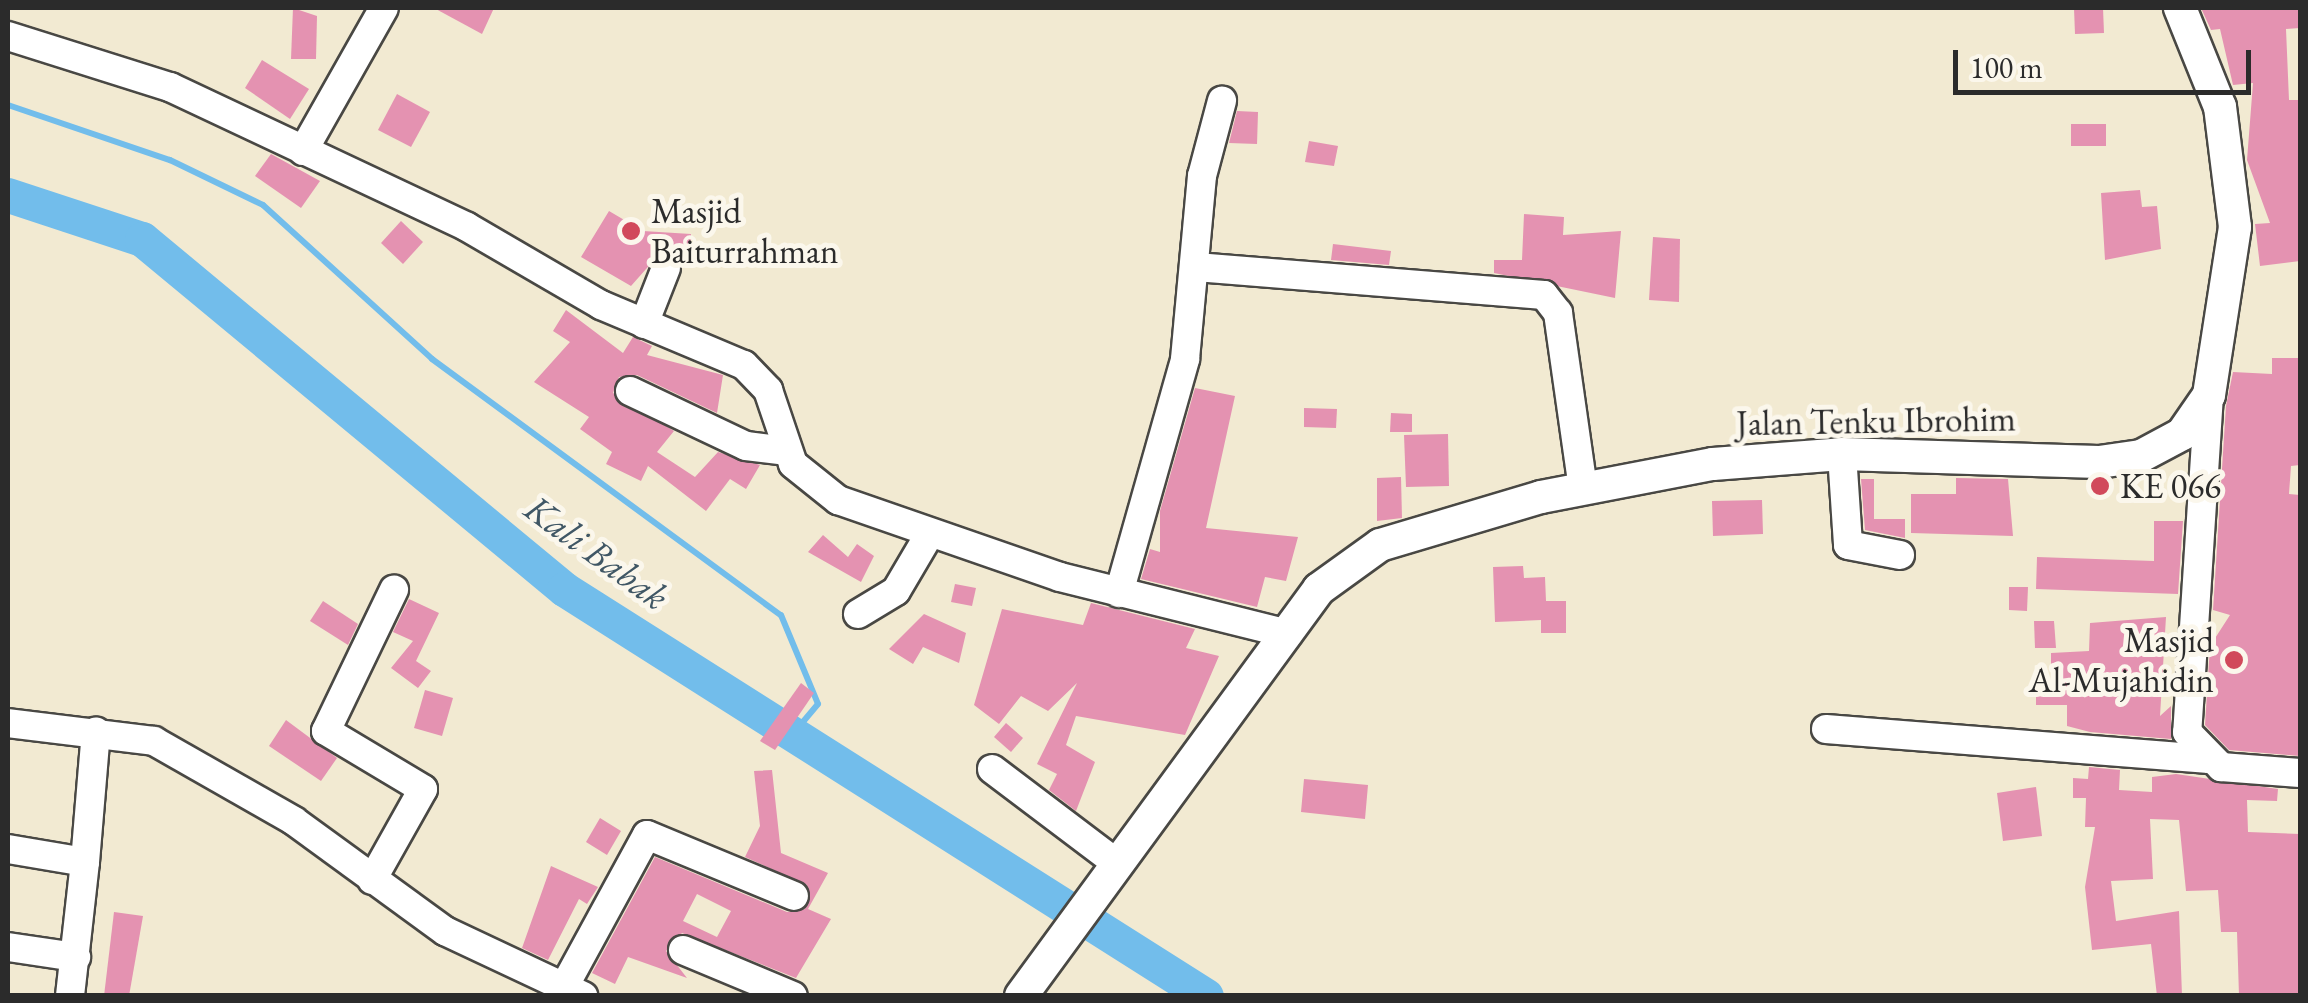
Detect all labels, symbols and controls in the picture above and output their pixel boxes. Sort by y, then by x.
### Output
scale bar [1958,30,2256,92]
text: 100 m [1970,48,2043,87]
place label: Masjid Baiturrahman [651,190,839,272]
marker: Masjid Baiturrahman [620,220,642,242]
street label: Jalan Tenku Ibrohim [1736,398,2016,444]
place label: KE 066 [2120,465,2221,507]
marker: KE 066 [2089,475,2111,497]
water label: Kali Babak [516,485,678,619]
place label: Masjid Al-Mujahidin [2029,619,2214,701]
marker: Masjid Al-Mujahidin [2223,649,2245,671]

